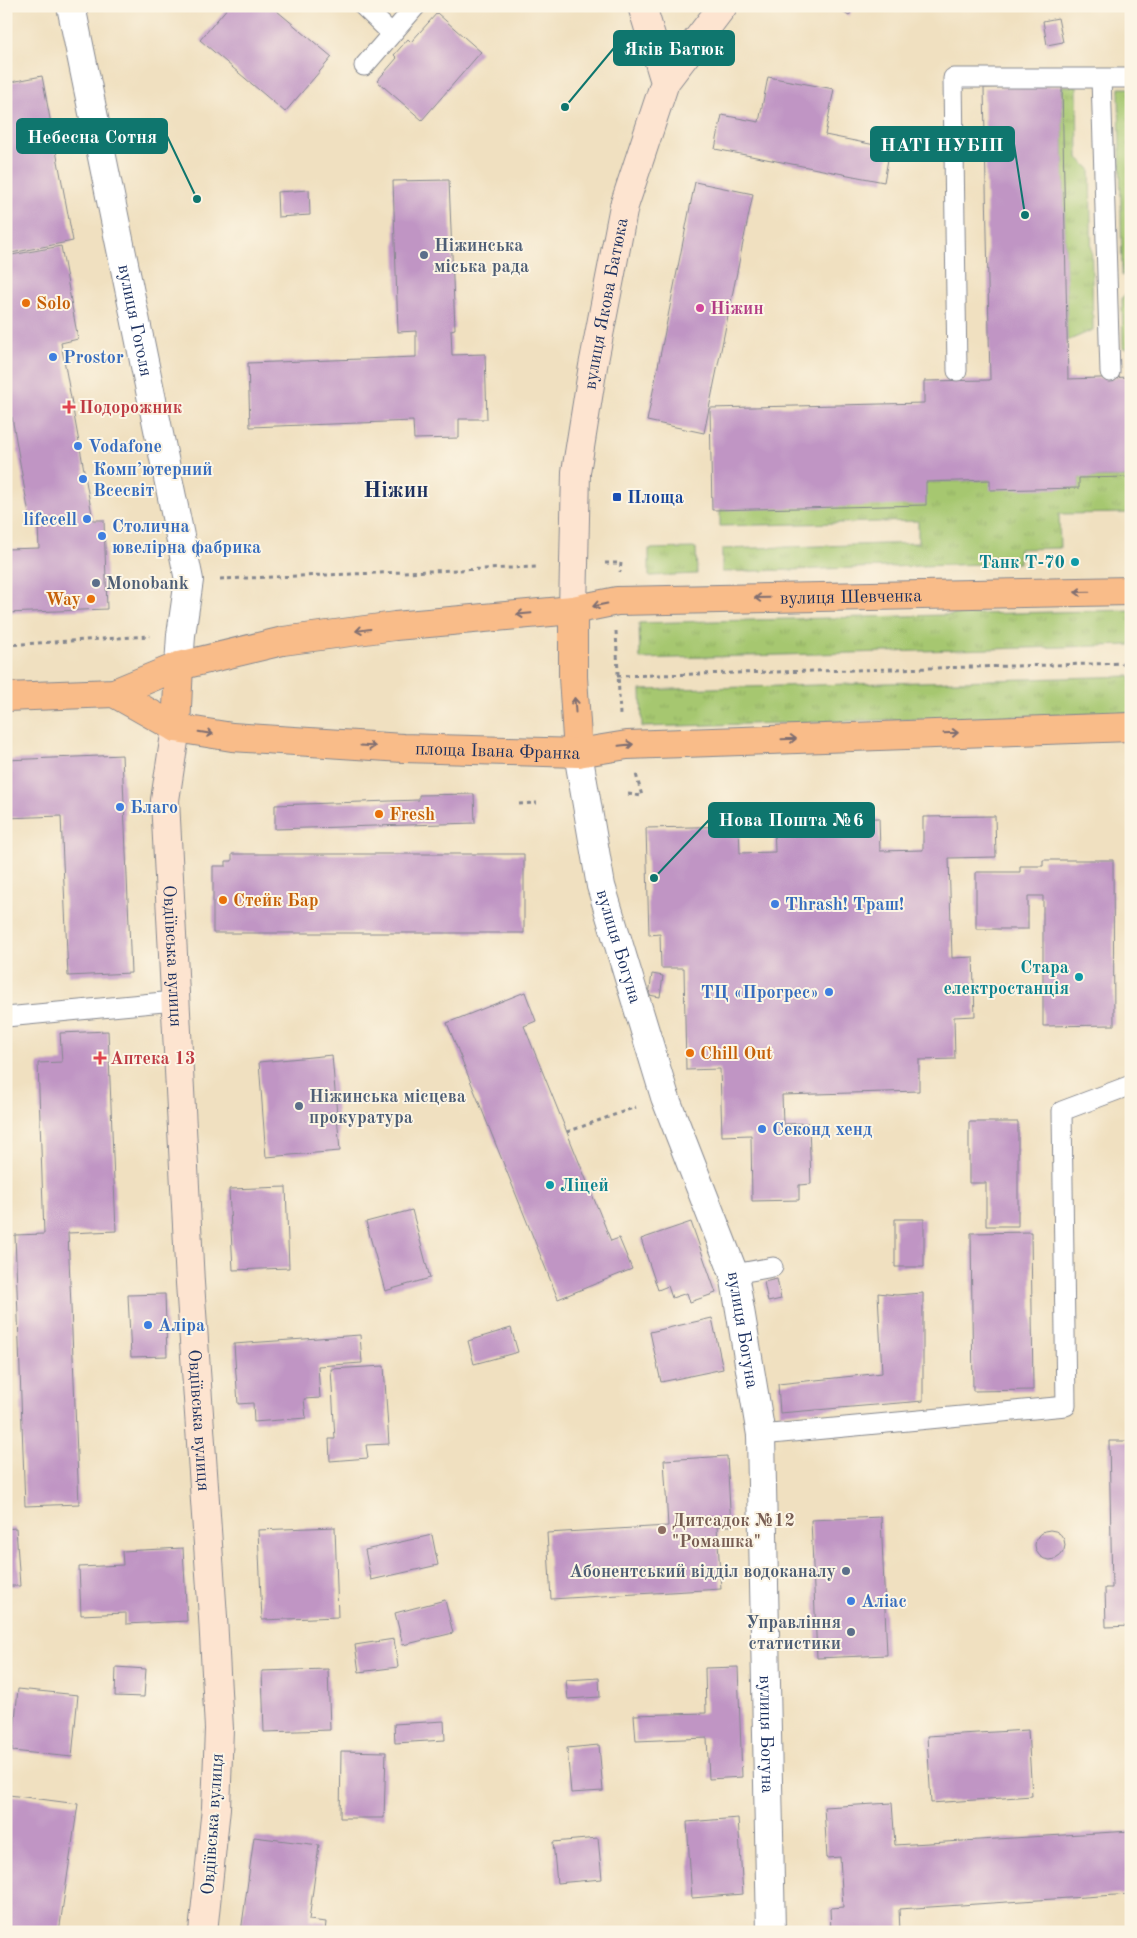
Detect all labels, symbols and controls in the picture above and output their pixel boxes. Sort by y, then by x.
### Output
callout: Яків Батюк [614,31,734,65]
text: Яків Батюк [624,41,724,60]
callout: Небесна Сотня [17,119,167,153]
callout: НАТІ НУБІП [871,127,1014,161]
text: Небесна Сотня [27,129,157,148]
text: НАТІ НУБІП [880,137,1004,156]
street label: вулиця Якова Батюка [581,216,632,391]
place label: Ніжинська міська рада [434,237,529,276]
marker: Ніжинська міська рада [418,249,430,261]
street label: вулиця Гоголя [114,263,155,378]
place label: Solo [36,295,71,313]
marker: Solo [20,297,32,309]
place label: Ніжин [710,300,764,318]
marker: Ніжин [694,302,706,314]
place label: Prostor [63,349,124,367]
marker: Prostor [47,351,59,363]
place label: Подорожник [79,399,183,417]
marker: Подорожник [63,401,75,413]
place label: Vodafone [88,438,162,456]
marker: Vodafone [72,440,84,452]
place label: Компʼютерний Всесвіт [93,461,213,500]
marker: Компʼютерний Всесвіт [77,473,89,485]
district label: Ніжин [363,480,429,502]
place label: Площа [627,489,684,507]
marker: Площа [611,491,623,503]
place label: lifecell [23,511,77,529]
marker: lifecell [81,513,93,525]
place label: Столична ювелірна фабрика [112,518,261,558]
marker: Столична ювелірна фабрика [96,530,108,542]
place label: Танк Т-70 [979,554,1065,572]
marker: Танк Т-70 [1069,556,1081,568]
place label: Monobank [106,575,189,593]
marker: Monobank [90,577,102,589]
street label: вулиця Шевченка [780,587,922,608]
one-way arrow [1074,587,1090,597]
place label: Way [45,591,81,609]
marker: Way [85,593,97,605]
one-way arrow [754,594,770,603]
one-way arrow [592,600,608,610]
one-way arrow [516,609,532,619]
one-way arrow [355,626,371,636]
one-way arrow [570,697,579,713]
one-way arrow [198,728,214,738]
one-way arrow [942,728,959,738]
one-way arrow [780,734,796,744]
street label: площа Івана Франка [415,740,581,763]
one-way arrow [618,740,634,750]
one-way arrow [359,741,375,751]
place label: Благо [130,799,178,817]
marker: Благо [114,801,126,813]
callout: Нова Пошта №6 [709,803,874,837]
place label: Fresh [389,806,435,824]
marker: Fresh [373,808,385,820]
text: Нова Пошта №6 [718,812,864,831]
street label: Овдіївська вулиця [159,885,185,1027]
street label: вулиця Богуна [593,887,644,1006]
place label: Стейк Бар [233,892,319,910]
marker: Стейк Бар [217,894,229,906]
place label: Thrash! Траш! [785,896,904,914]
marker: Thrash! Траш! [769,898,781,910]
place label: Cтара електростанція [944,959,1069,998]
marker: Cтара електростанція [1073,971,1085,983]
place label: ТЦ «Прогрес» [701,984,819,1002]
marker: ТЦ «Прогрес» [823,986,835,998]
place label: Chill Out [700,1045,773,1063]
marker: Chill Out [684,1047,696,1059]
place label: Аптека 13 [110,1050,196,1068]
marker: Аптека 13 [94,1052,106,1064]
place label: Ніжинська місцева прокуратура [309,1088,466,1127]
marker: Ніжинська місцева прокуратура [293,1100,305,1112]
place label: Секонд хенд [772,1121,872,1139]
marker: Секонд хенд [756,1123,768,1135]
place label: Ліцей [560,1177,609,1195]
marker: Ліцей [544,1179,556,1191]
street label: вулиця Богуна [724,1270,761,1390]
place label: Аліра [158,1317,205,1335]
marker: Аліра [142,1319,154,1331]
street label: Овдіївська вулиця [185,1349,212,1492]
place label: Дитсадок №12 "Ромашка" [672,1512,795,1551]
marker: Дитсадок №12 "Ромашка" [656,1524,668,1536]
place label: Абонентський відділ водоканалу [569,1563,836,1581]
marker: Абонентський відділ водоканалу [840,1565,852,1577]
place label: Аліас [861,1593,907,1611]
marker: Аліас [845,1595,857,1607]
place label: Управління статистики [746,1614,841,1653]
marker: Управління статистики [845,1626,857,1638]
street label: вулиця Богуна [756,1675,776,1794]
street label: Овдіївська вулиця [199,1753,227,1896]

